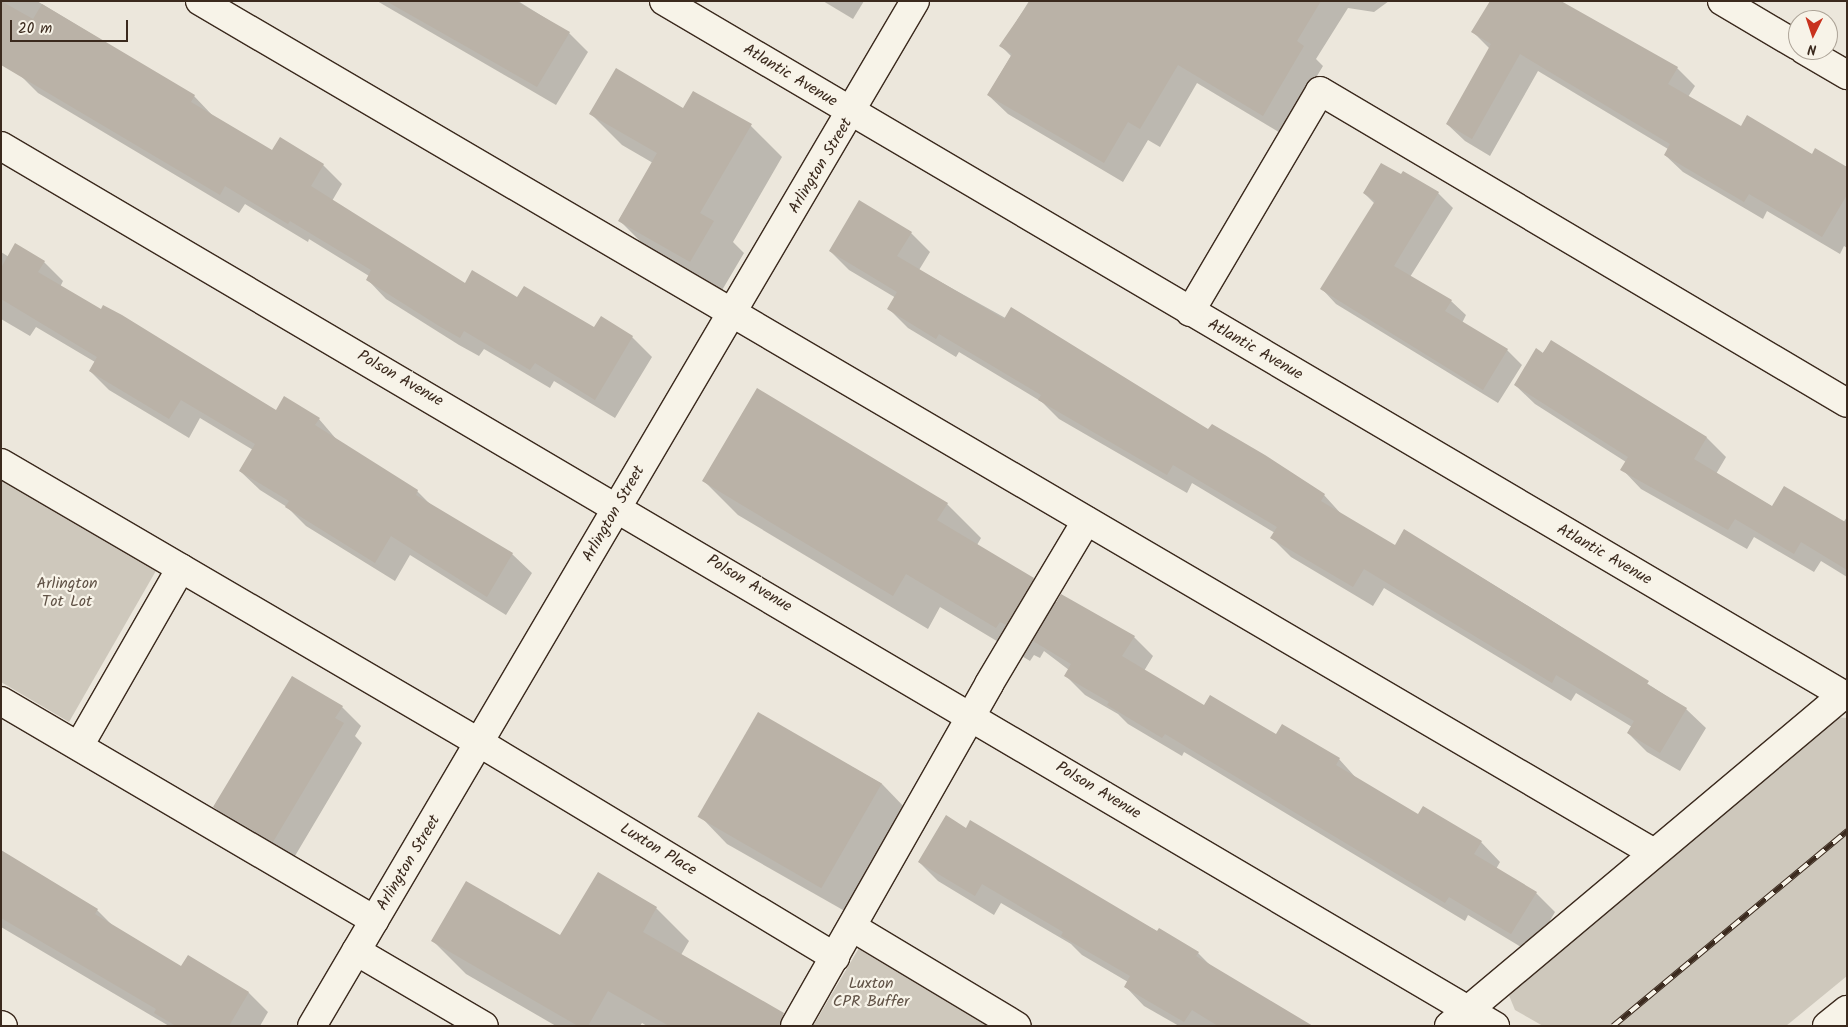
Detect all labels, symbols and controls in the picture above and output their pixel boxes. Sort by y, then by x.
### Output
scale bar [12,10,130,42]
north arrow [1788,10,1838,60]
text: 20 m [18,17,52,41]
text: N [1807,38,1817,60]
street label: Atlantic Avenue [739,40,841,112]
street label: Arlington Street [785,115,857,217]
street label: Atlantic Avenue [1204,315,1306,385]
street label: Polson Avenue [354,347,446,411]
street label: Arlington Street [579,463,649,565]
street label: Atlantic Avenue [1553,520,1655,590]
street label: Polson Avenue [703,551,795,617]
park label: Arlington Tot Lot [37,574,97,612]
street label: Polson Avenue [1052,758,1144,824]
street label: Arlington Street [373,812,445,914]
street label: Luxton Place [616,820,700,880]
park label: Luxton CPR Buffer [833,974,909,1012]

